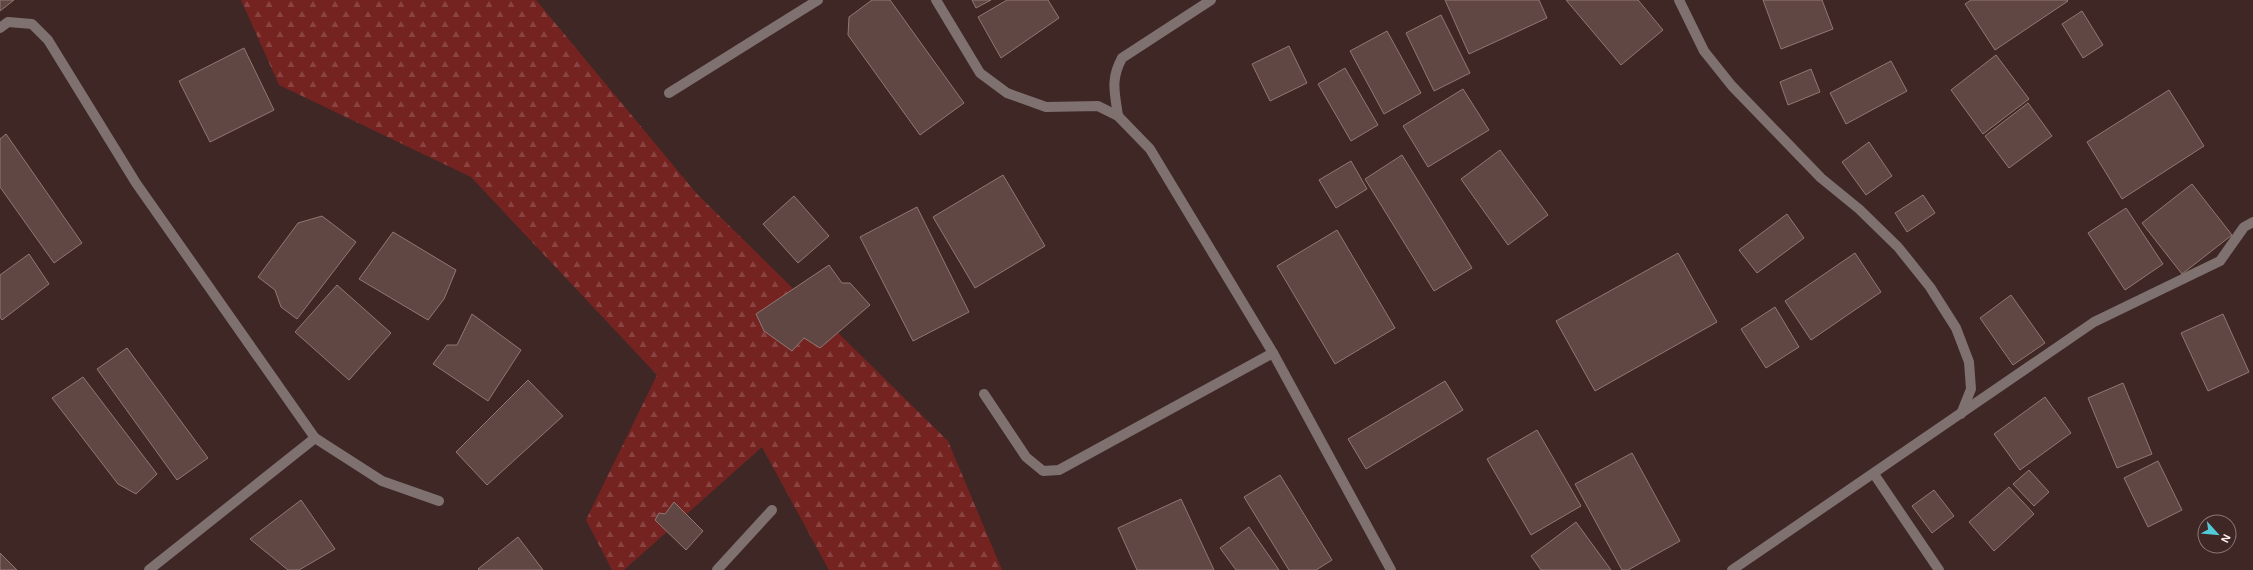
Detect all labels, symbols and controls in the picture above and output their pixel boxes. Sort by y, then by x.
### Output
north arrow [2197,514,2237,554]
text: N [2219,532,2233,545]

